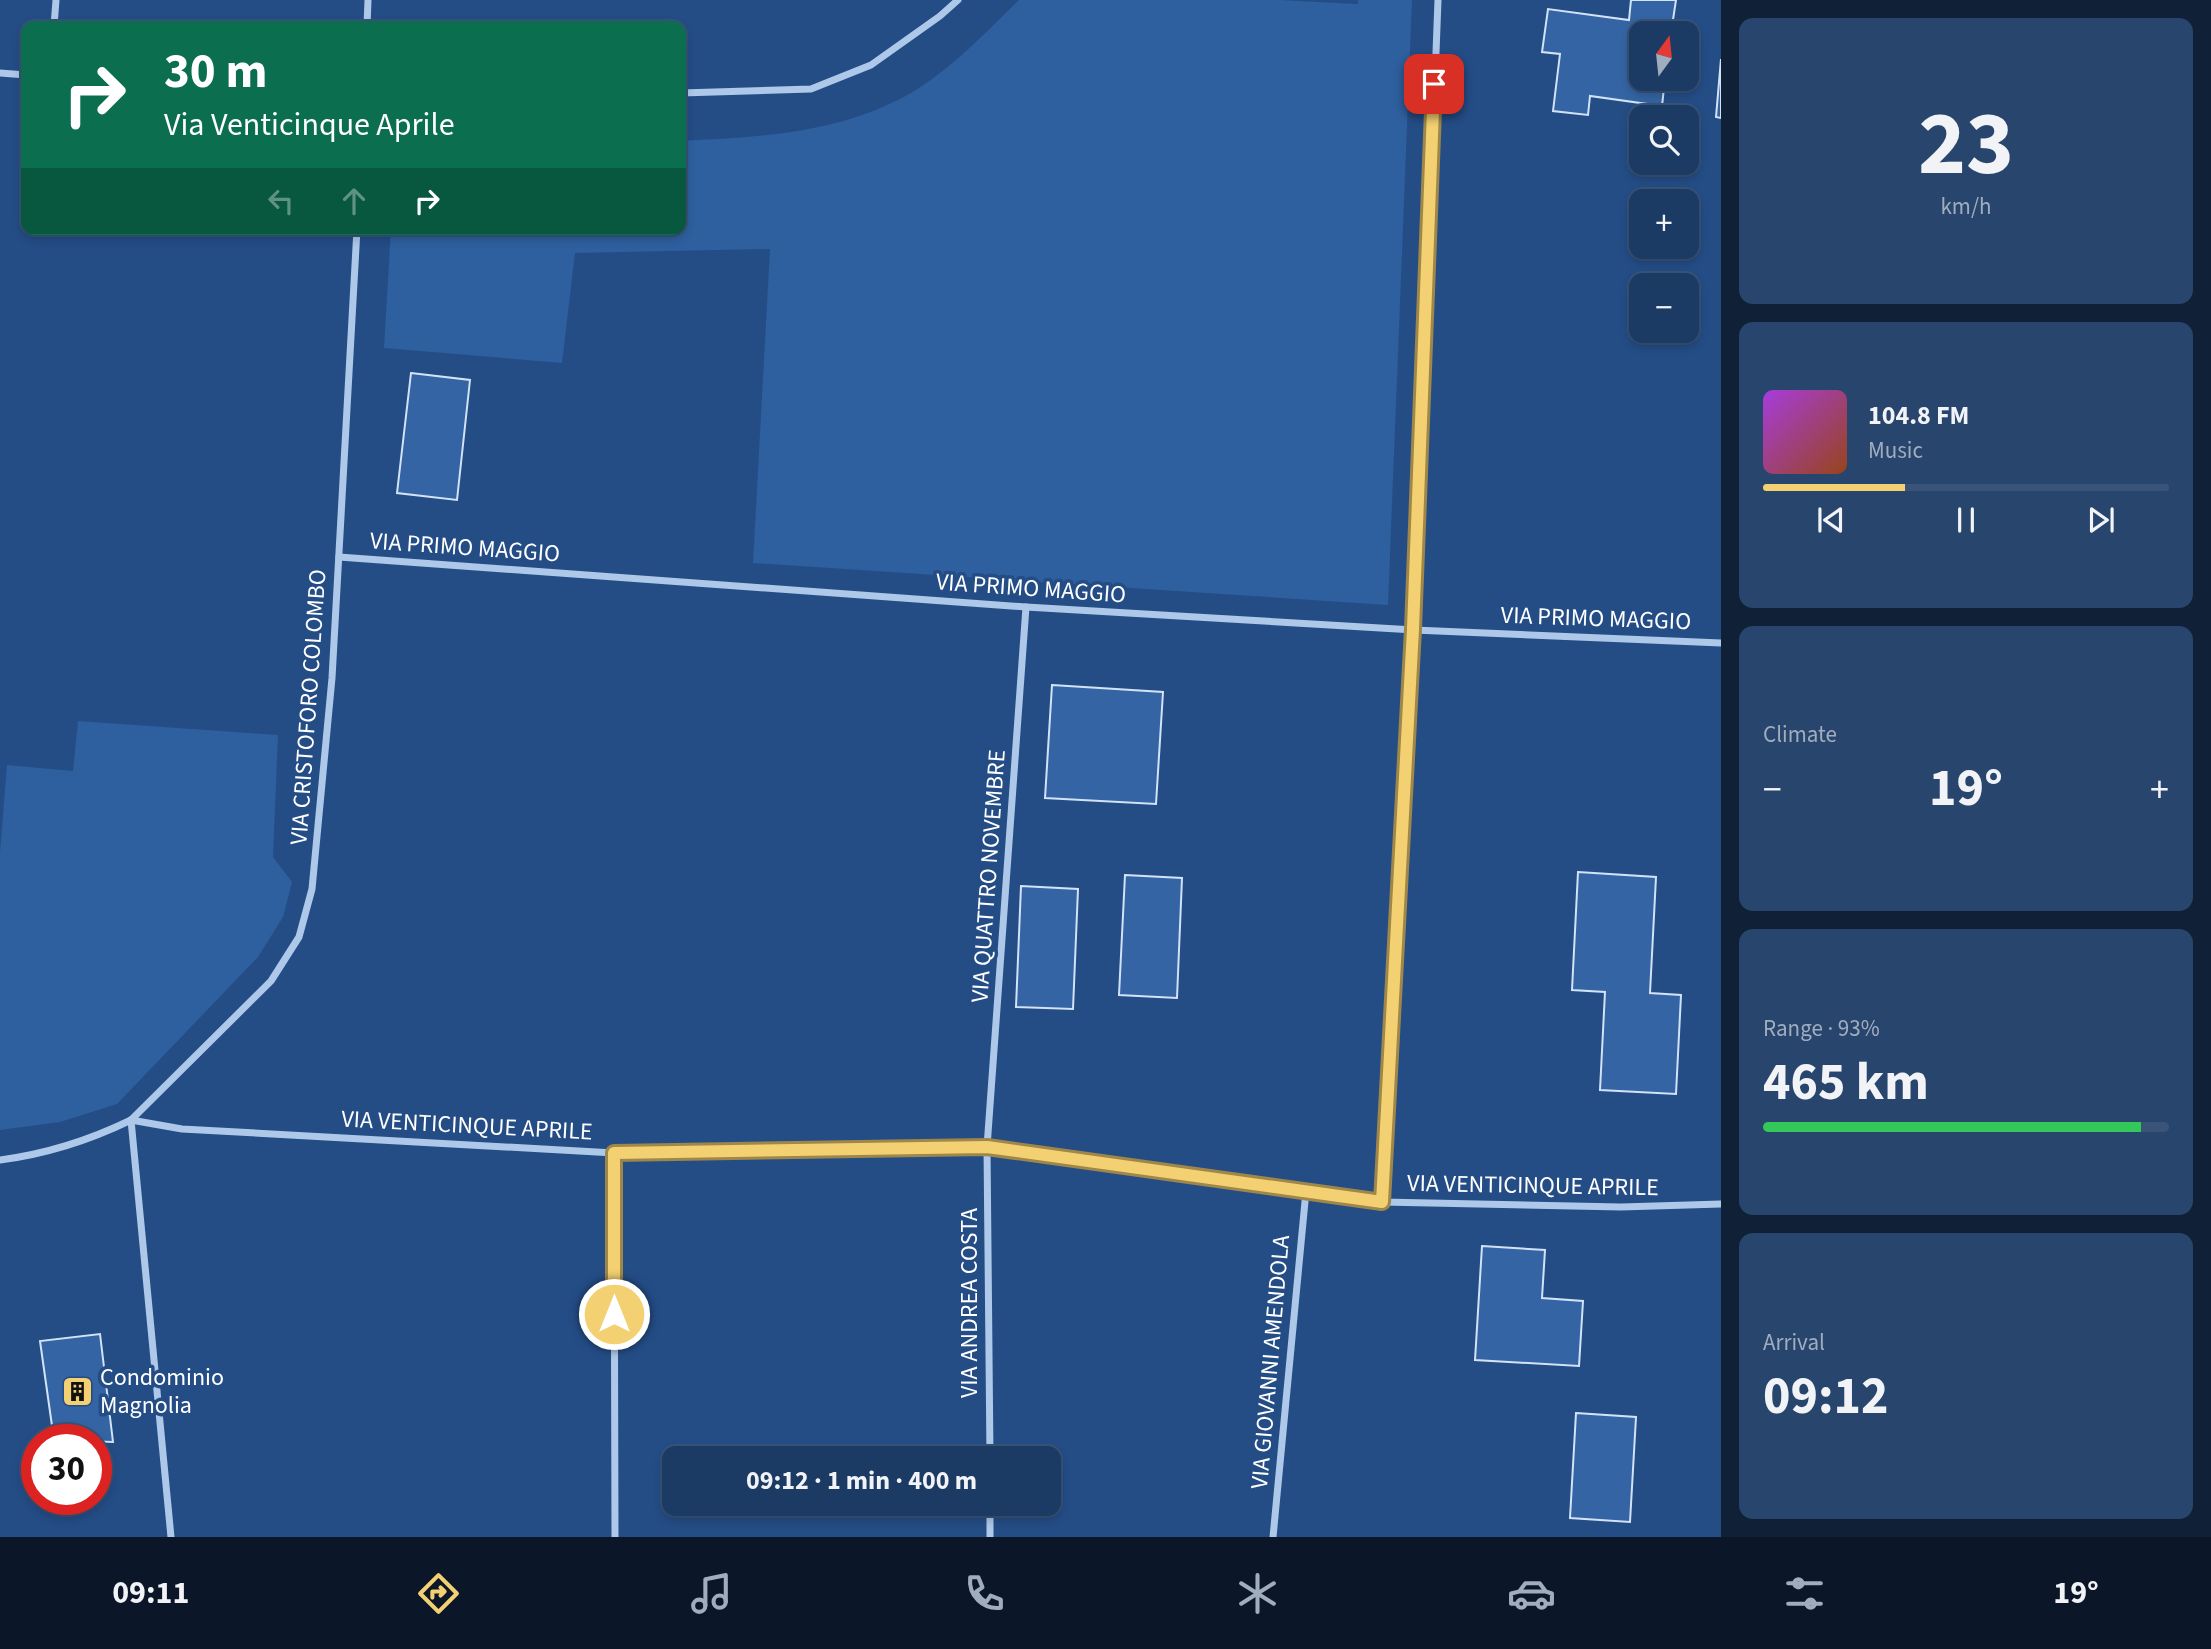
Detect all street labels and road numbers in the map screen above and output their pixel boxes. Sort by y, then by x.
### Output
street label: VIA PRIMO MAGGIO [369,523,561,572]
street label: VIA PRIMO MAGGIO [935,564,1127,613]
street label: VIA CRISTOFORO COLOMBO [281,568,336,846]
street label: VIA PRIMO MAGGIO [1500,598,1692,639]
street label: VIA QUATTRO NOVEMBRE [962,748,1015,1004]
street label: VIA VENTICINQUE APRILE [340,1101,593,1150]
street label: VIA VENTICINQUE APRILE [1407,1166,1659,1205]
street label: VIA ANDREA COSTA [952,1208,987,1398]
street label: VIA GIOVANNI AMENDOLA [1242,1234,1299,1490]

